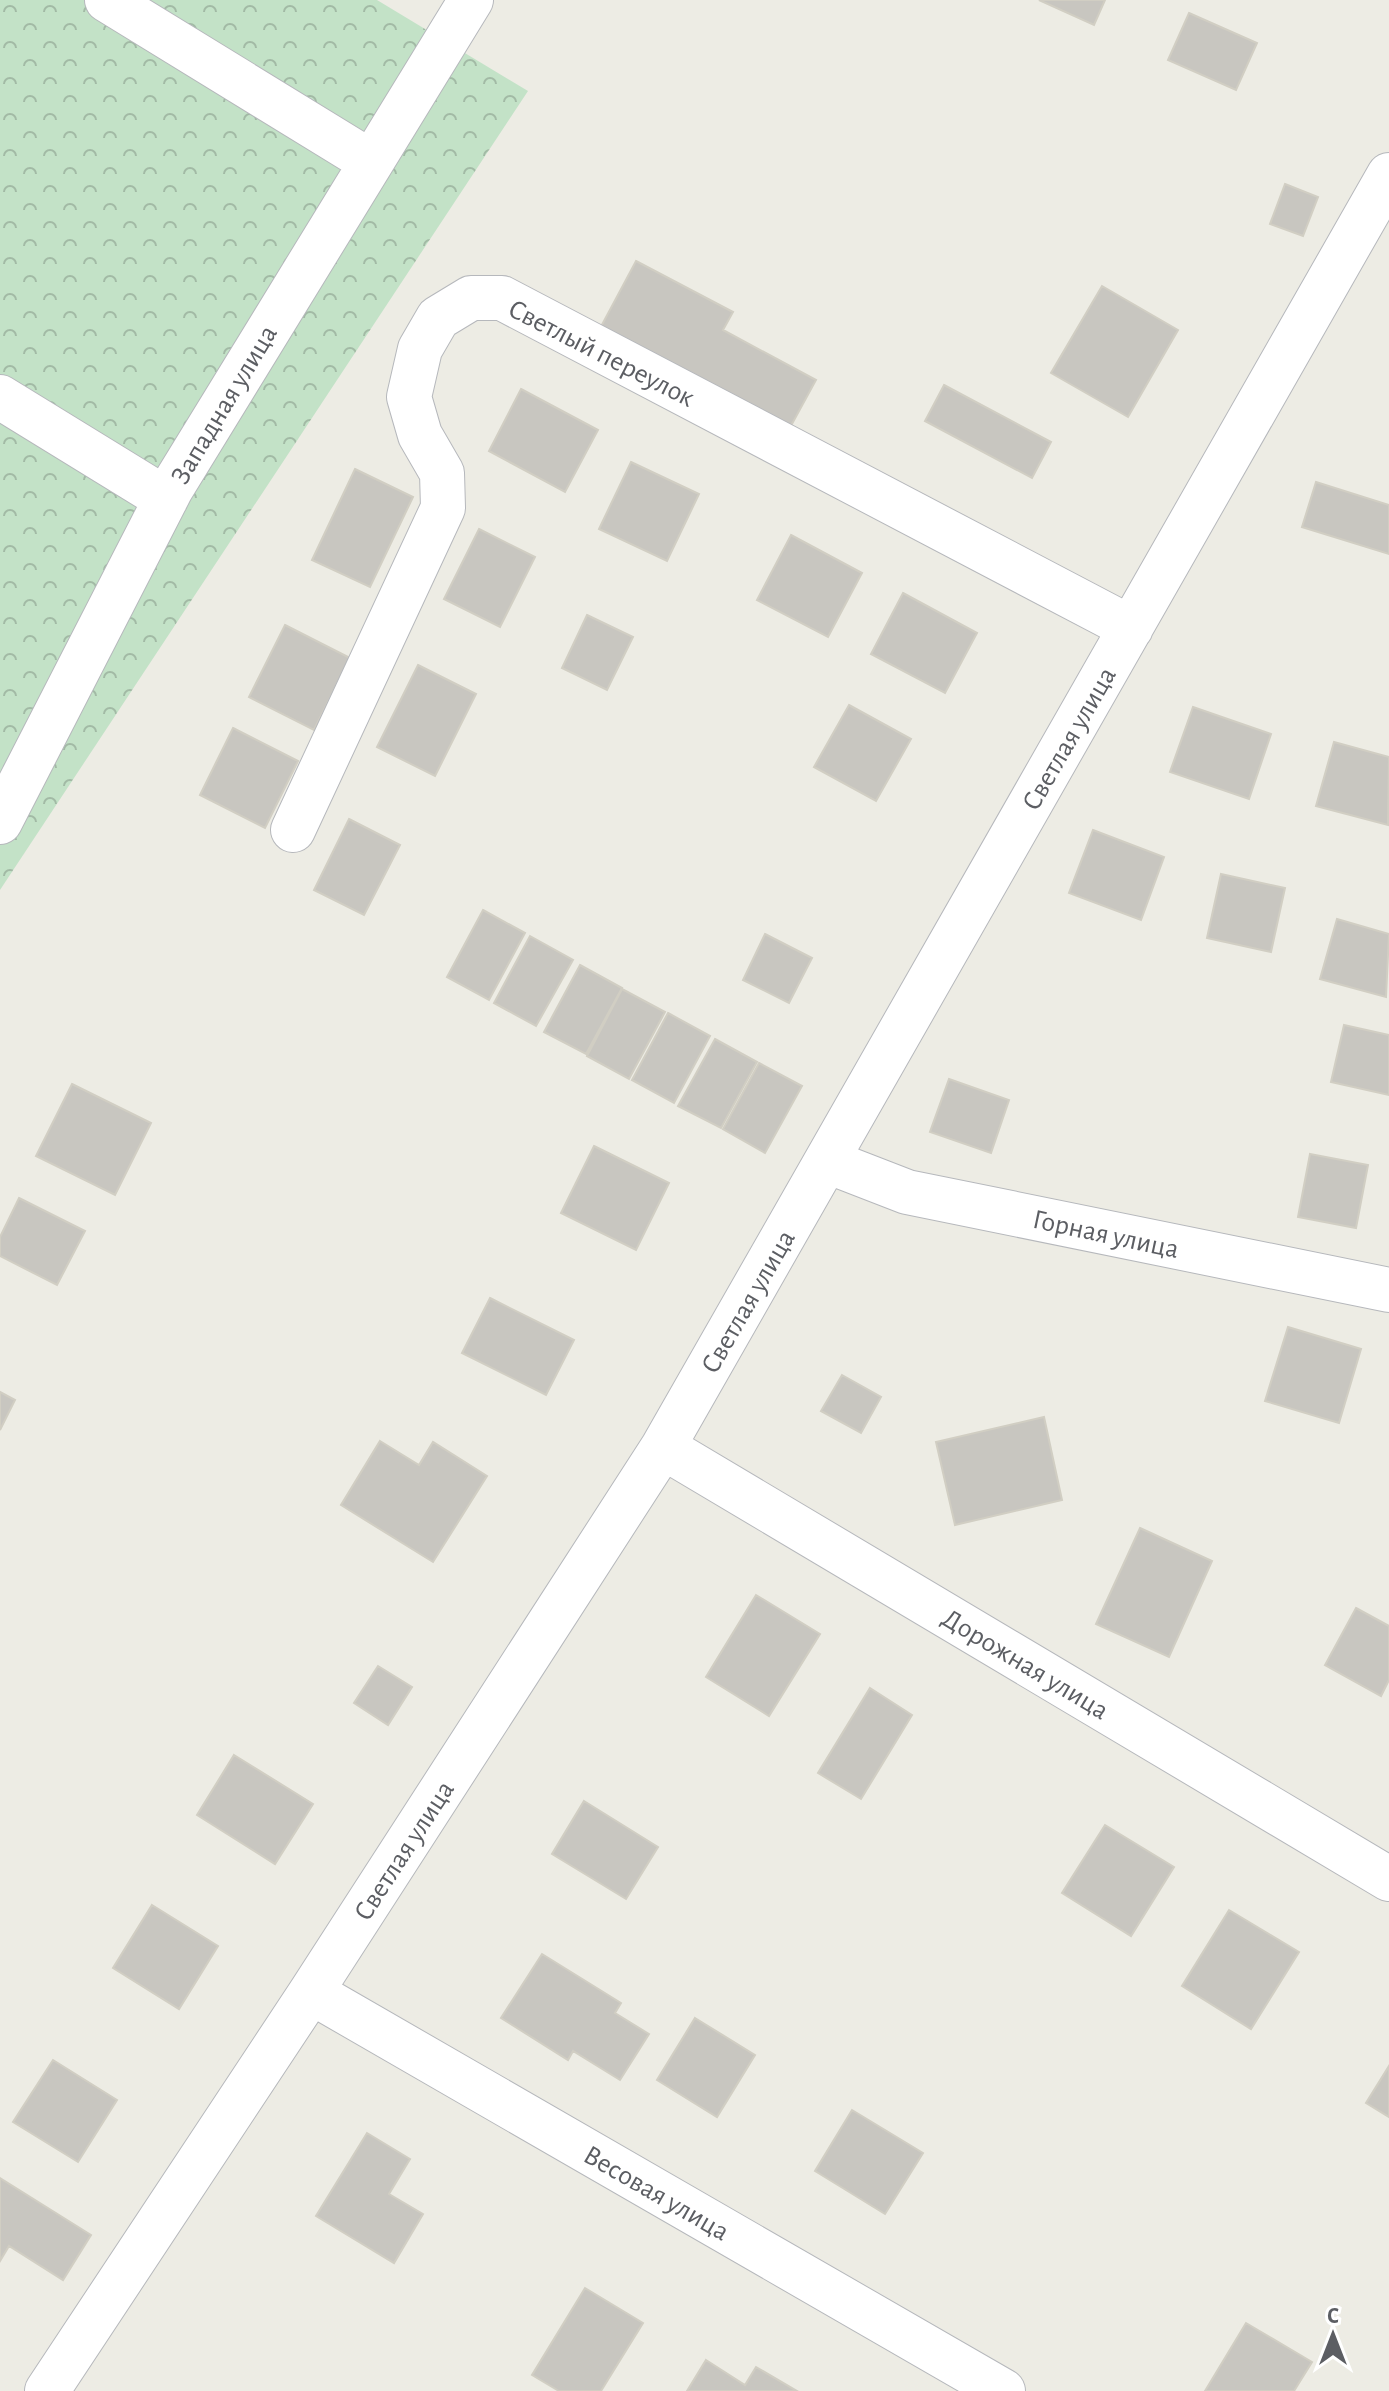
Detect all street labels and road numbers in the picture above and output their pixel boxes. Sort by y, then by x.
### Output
street label: Светлый переулок [504,295,699,413]
street label: Западная улица [166,321,283,489]
street label: Светлая улица [1018,662,1122,815]
street label: Горная улица [1030,1206,1181,1264]
street label: Светлая улица [697,1225,801,1378]
street label: Дорожная улица [937,1604,1113,1725]
street label: Светлая улица [349,1776,460,1926]
street label: Весовая улица [578,2141,734,2247]

